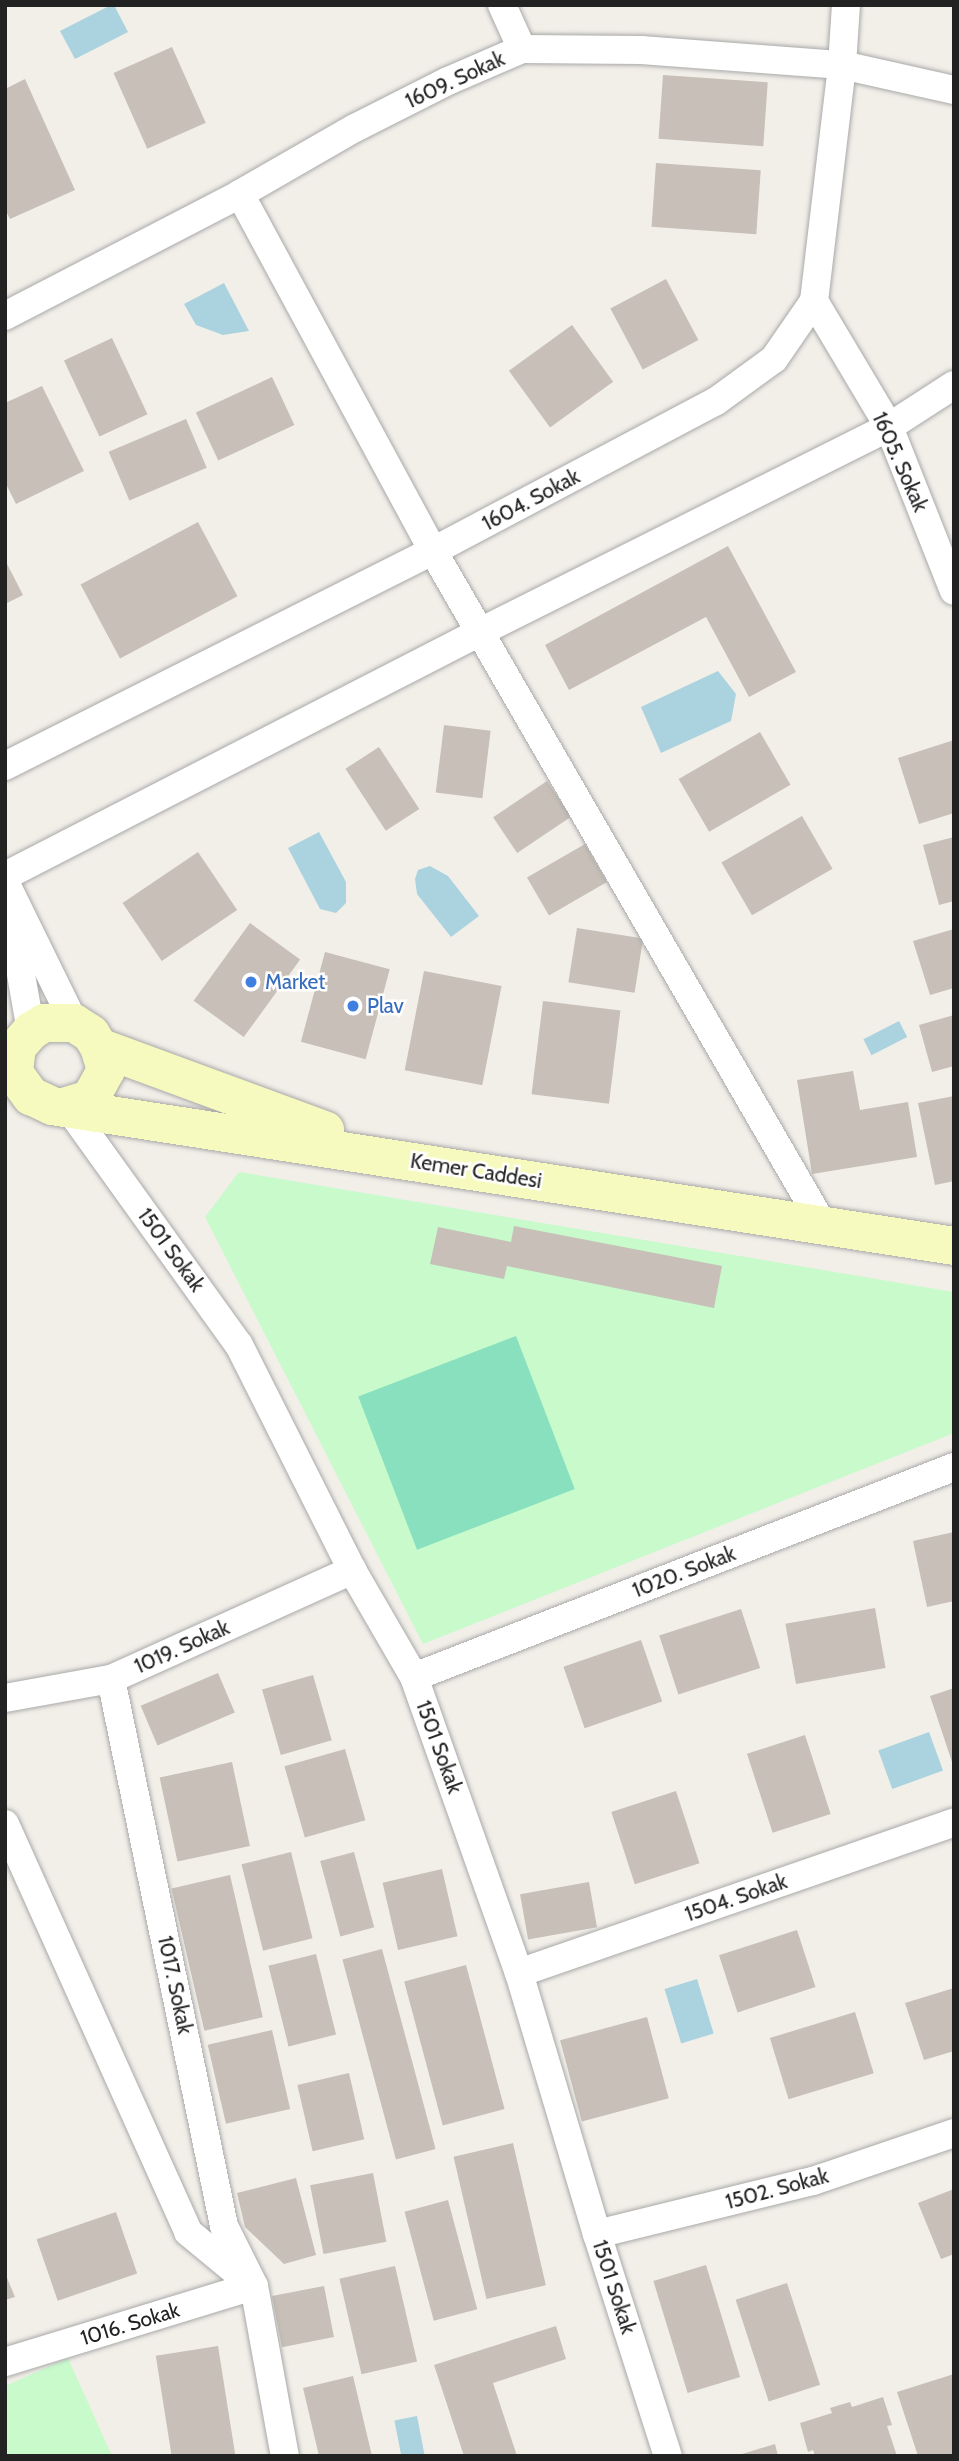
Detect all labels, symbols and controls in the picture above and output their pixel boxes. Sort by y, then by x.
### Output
street label: 1609. Sokak [401,46,509,114]
street label: 1605. Sokak [867,408,933,516]
street label: 1604. Sokak [478,464,584,536]
place label: Market [265,969,325,995]
marker: Market [243,974,259,990]
place label: Plav [367,993,404,1019]
marker: Plav [345,998,361,1014]
street label: Kemer Caddesi [409,1148,543,1194]
street label: 1501 Sokak [132,1203,210,1297]
street label: 1020. Sokak [629,1541,739,1603]
street label: 1019. Sokak [131,1615,233,1679]
street label: 1501 Sokak [411,1697,467,1797]
street label: 1504. Sokak [682,1869,790,1927]
street label: 1017. Sokak [152,1934,198,2036]
street label: 1502. Sokak [723,2163,831,2215]
street label: 1501 Sokak [587,2237,641,2337]
street label: 1016. Sokak [78,2297,182,2351]

